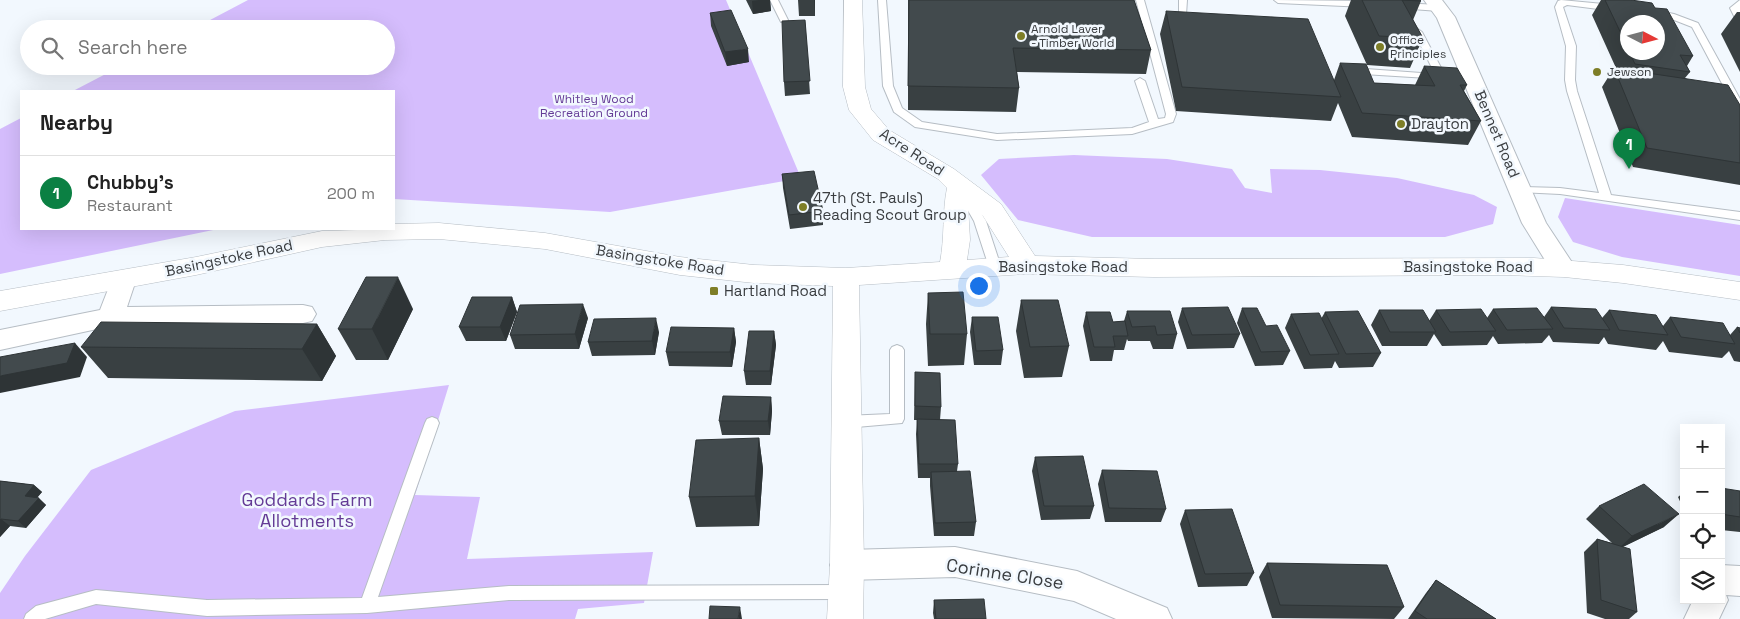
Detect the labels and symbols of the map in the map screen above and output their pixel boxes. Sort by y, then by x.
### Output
north arrow [1620,15,1665,60]
place label: Arnold Laver - Timber World [1031,21,1114,51]
marker: Arnold Laver - Timber World [1015,30,1027,42]
place label: Office Principles [1390,32,1446,62]
marker: Office Principles [1374,41,1386,53]
place label: Jewson [1607,64,1651,80]
marker: Jewson [1591,66,1603,78]
street label: Bennet Road [1470,87,1524,180]
park label: Whitley Wood Recreation Ground [540,91,648,121]
place label: Drayton [1411,114,1469,133]
marker: Drayton [1395,118,1407,130]
street label: Acre Road [876,124,948,180]
pin: 1 [1613,128,1645,169]
place label: 47th (St. Pauls) Reading Scout Group [813,188,967,224]
marker: 47th (St. Pauls) Reading Scout Group [797,201,809,213]
street label: Basingstoke Road [163,235,294,280]
street label: Basingstoke Road [595,240,726,279]
street label: Basingstoke Road [998,257,1128,276]
street label: Basingstoke Road [1403,257,1533,276]
your location [966,273,992,299]
place label: Hartland Road [724,281,827,300]
marker: Hartland Road [708,285,720,297]
park label: Goddards Farm Allotments [242,488,372,532]
street label: Corinne Close [945,553,1065,594]

